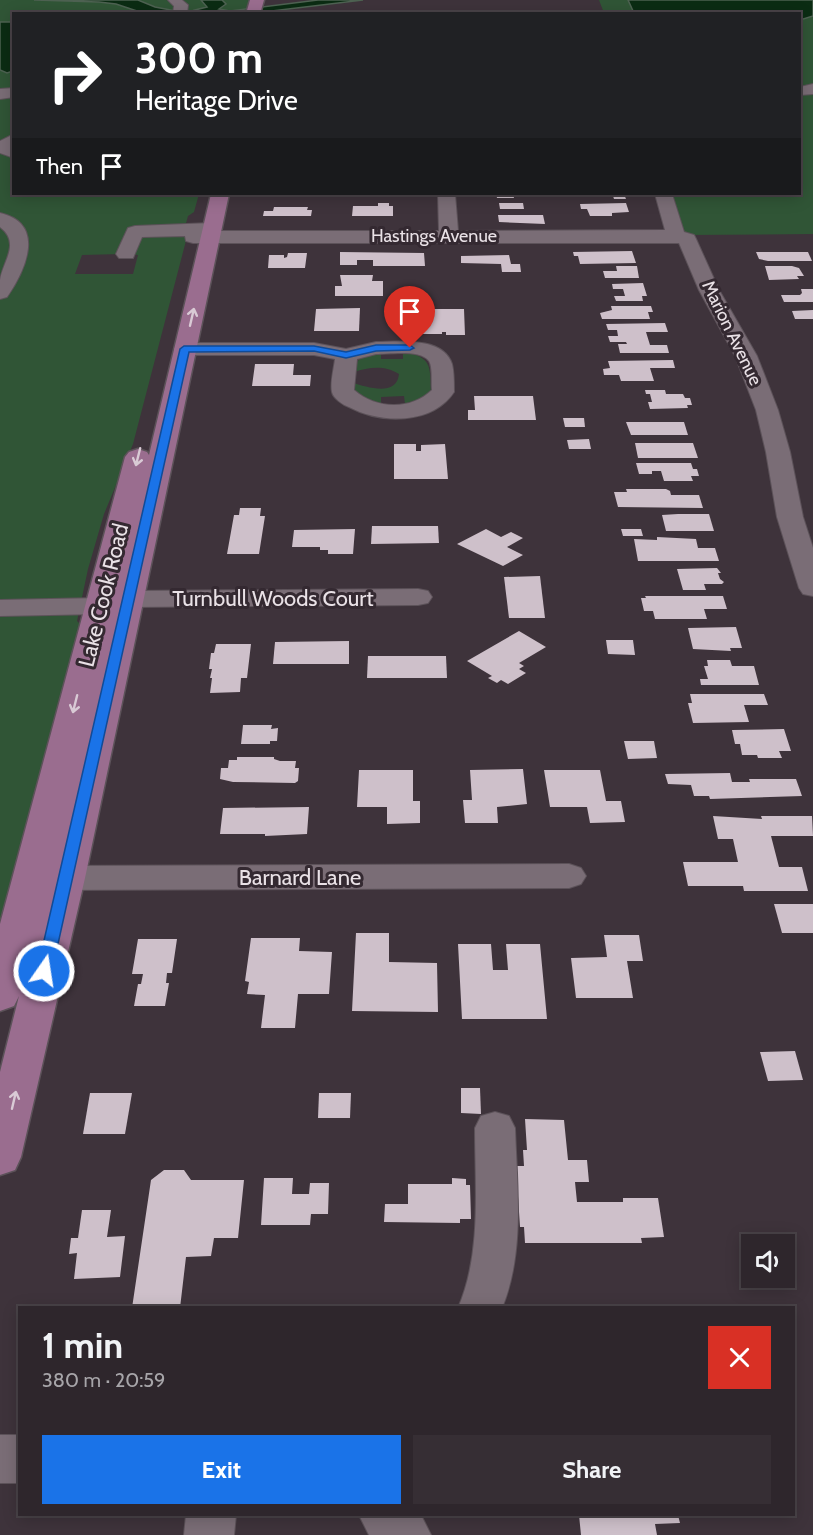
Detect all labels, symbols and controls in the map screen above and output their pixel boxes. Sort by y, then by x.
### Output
text: 300 m [135,32,263,84]
icon: right [36,36,114,114]
text: Heritage Drive [135,84,298,117]
icon: arrive [95,150,128,183]
text: Then [36,153,83,180]
street label: Hastings Avenue [371,225,497,247]
street label: Marion Avenue [697,277,767,389]
pin [384,286,435,348]
icon: arrive [393,295,426,328]
one-way arrow [187,307,198,327]
one-way arrow [131,447,143,466]
street label: Lake Cook Road [73,520,134,670]
street label: Turnbull Woods Court [172,585,374,612]
one-way arrow [69,694,80,713]
street label: Barnard Lane [239,864,361,891]
position arrow [12,939,76,1003]
one-way arrow [8,1091,20,1110]
map controls [741,1234,795,1288]
button: sound [741,1234,795,1288]
text: 1 min [42,1323,123,1367]
button: close [708,1326,771,1389]
text: 380 m · 20:59 [42,1368,165,1392]
button: Exit [42,1435,401,1504]
button: Share [413,1435,771,1504]

